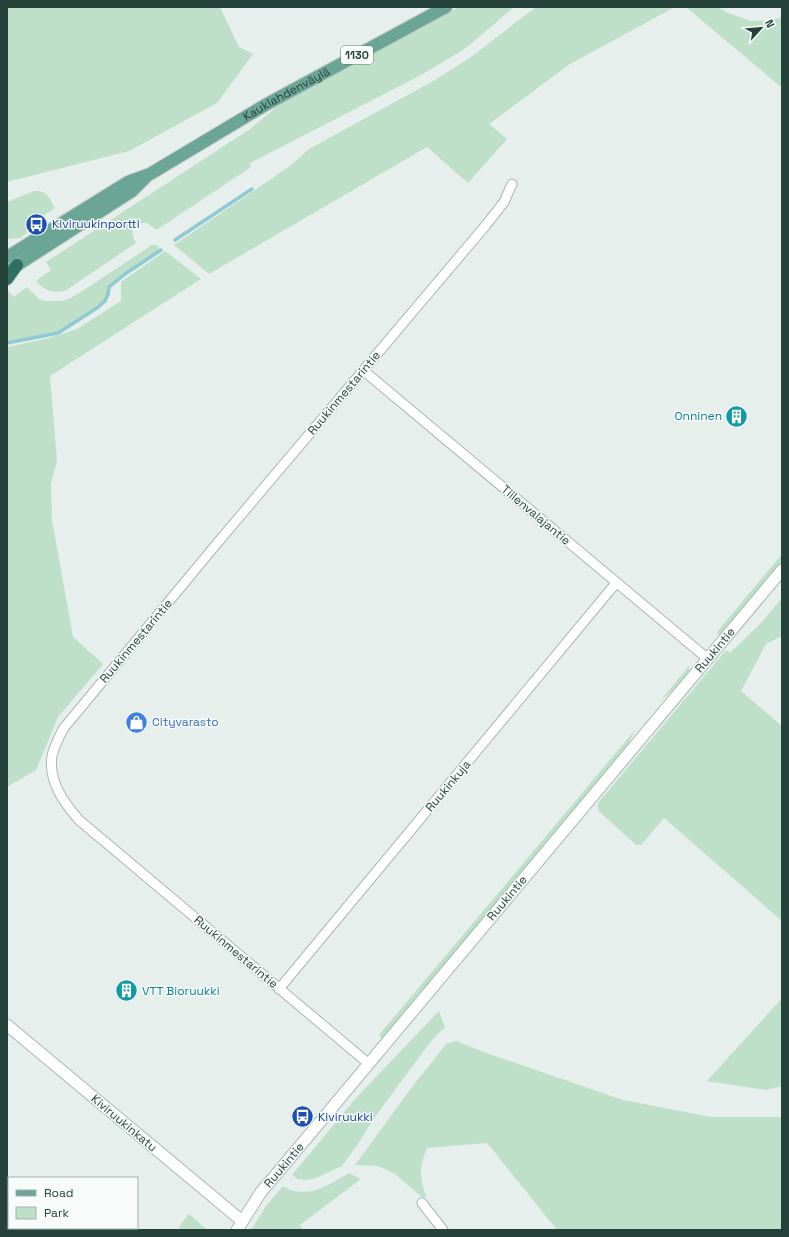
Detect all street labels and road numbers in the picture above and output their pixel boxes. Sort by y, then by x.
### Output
road number: 1130 [341,46,373,64]
street label: Kauklahdenväylä [240,63,333,125]
street label: Ruukinmestarintie [304,348,384,438]
street label: Tiilenvalajantie [498,481,574,549]
street label: Ruukinmestarintie [96,596,176,686]
street label: Ruukintie [691,624,739,676]
street label: Ruukinkuja [422,757,474,815]
street label: Ruukintie [483,872,531,924]
street label: Ruukinmestarintie [191,912,281,992]
street label: Kiviruukinkatu [88,1091,160,1155]
street label: Ruukintie [260,1139,308,1191]

